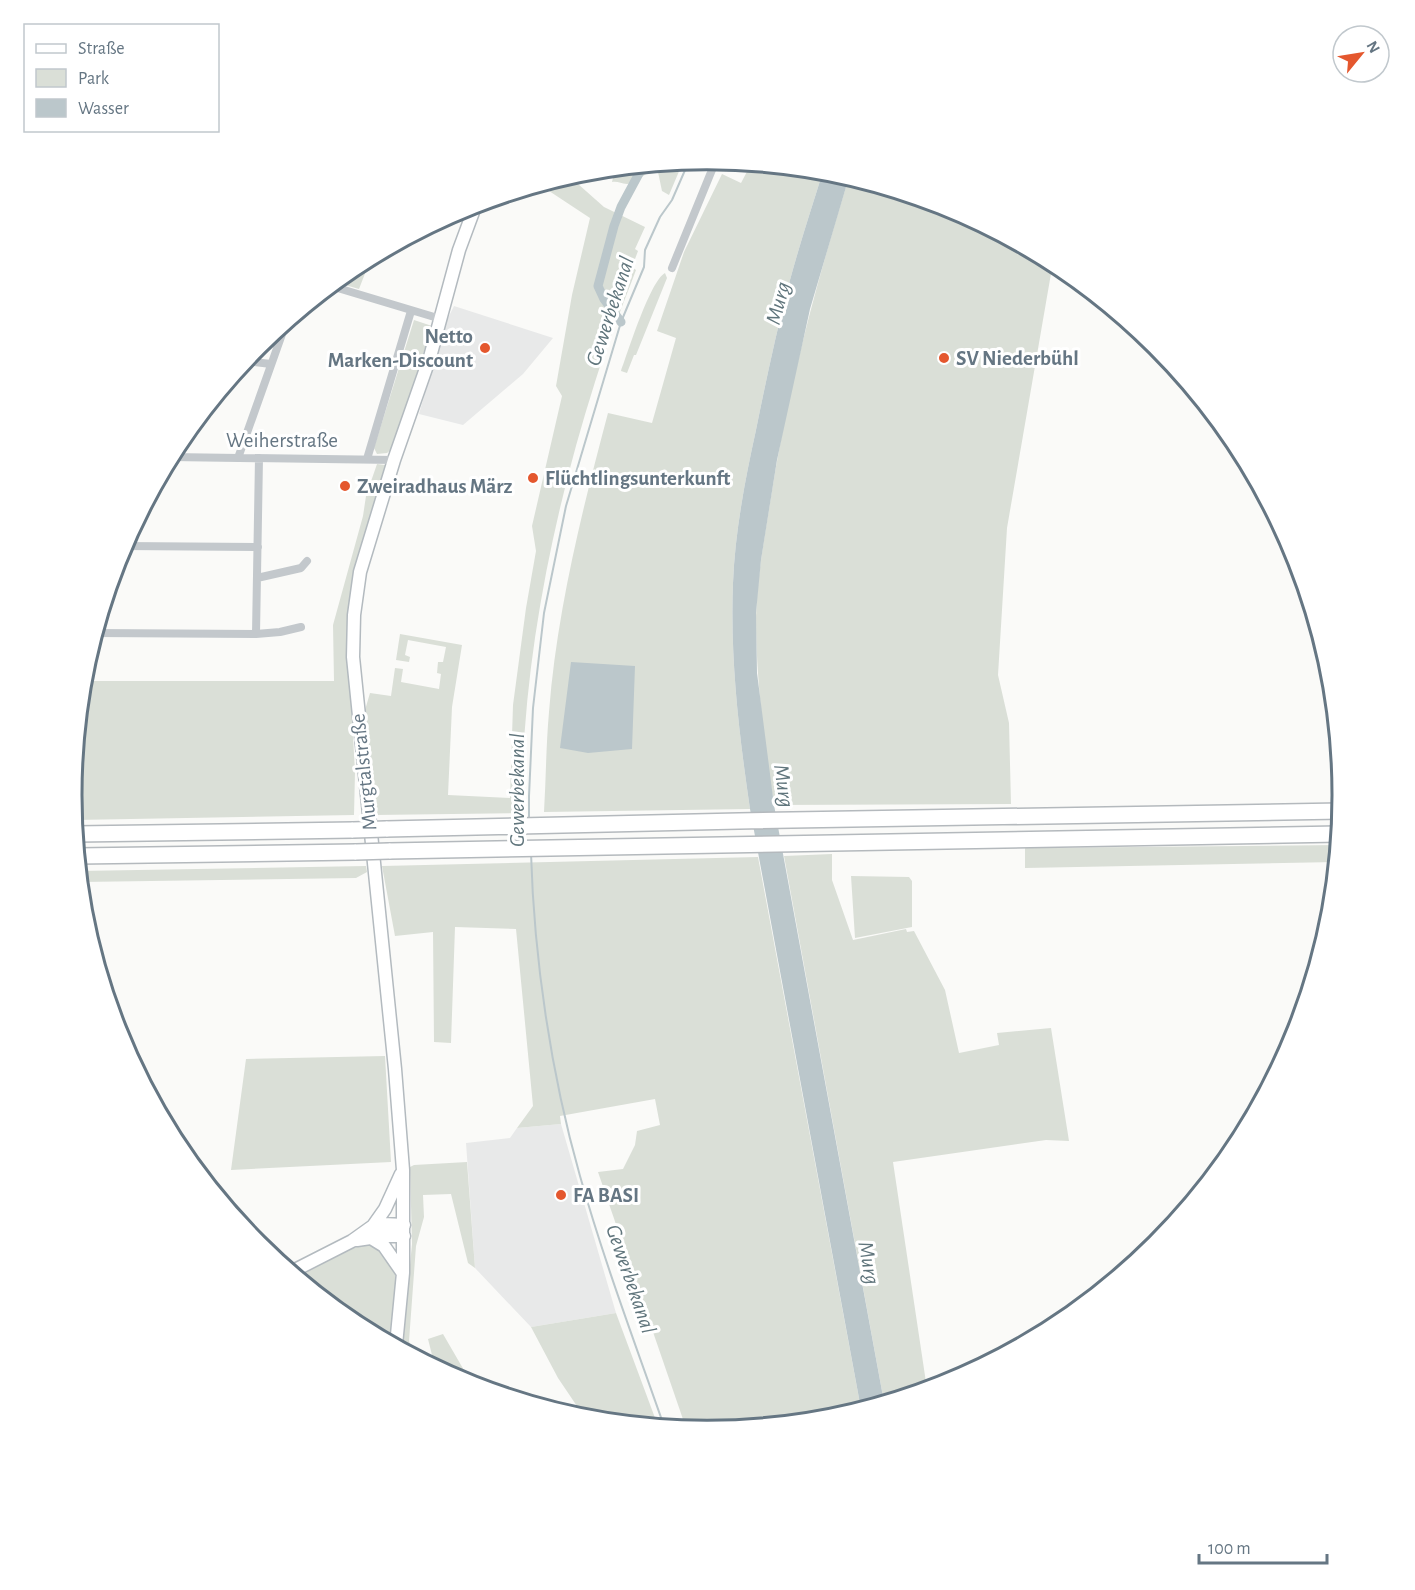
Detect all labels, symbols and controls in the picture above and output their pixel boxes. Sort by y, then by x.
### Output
legend [24,24,219,132]
north arrow [1331,24,1391,84]
text: N [1363,38,1383,56]
text: Straße [78,40,124,58]
text: Park [78,70,110,88]
text: Wasser [78,100,129,118]
water label: Gewerbekanal [582,253,638,369]
water label: Murg [762,279,794,327]
place label: Netto Marken-Discount [328,326,473,371]
marker: Netto Marken-Discount [478,341,492,355]
place label: SV Niederbühl [956,348,1079,369]
marker: SV Niederbühl [937,351,951,365]
street label: Weiherstraße [226,430,338,451]
place label: Flüchtlingsunterkunft [545,468,730,489]
marker: Flüchtlingsunterkunft [526,471,540,485]
place label: Zweiradhaus März [357,476,512,497]
marker: Zweiradhaus März [338,479,352,493]
street label: Murgtalstraße [347,713,381,831]
water label: Gewerbekanal [506,733,528,847]
water label: Murg [770,763,798,809]
place label: FA BASI [573,1185,639,1206]
marker: FA BASI [554,1188,568,1202]
water label: Gewerbekanal [602,1222,660,1336]
water label: Murg [854,1240,884,1286]
scale bar [1199,1527,1326,1565]
text: 100 m [1208,1540,1251,1558]

